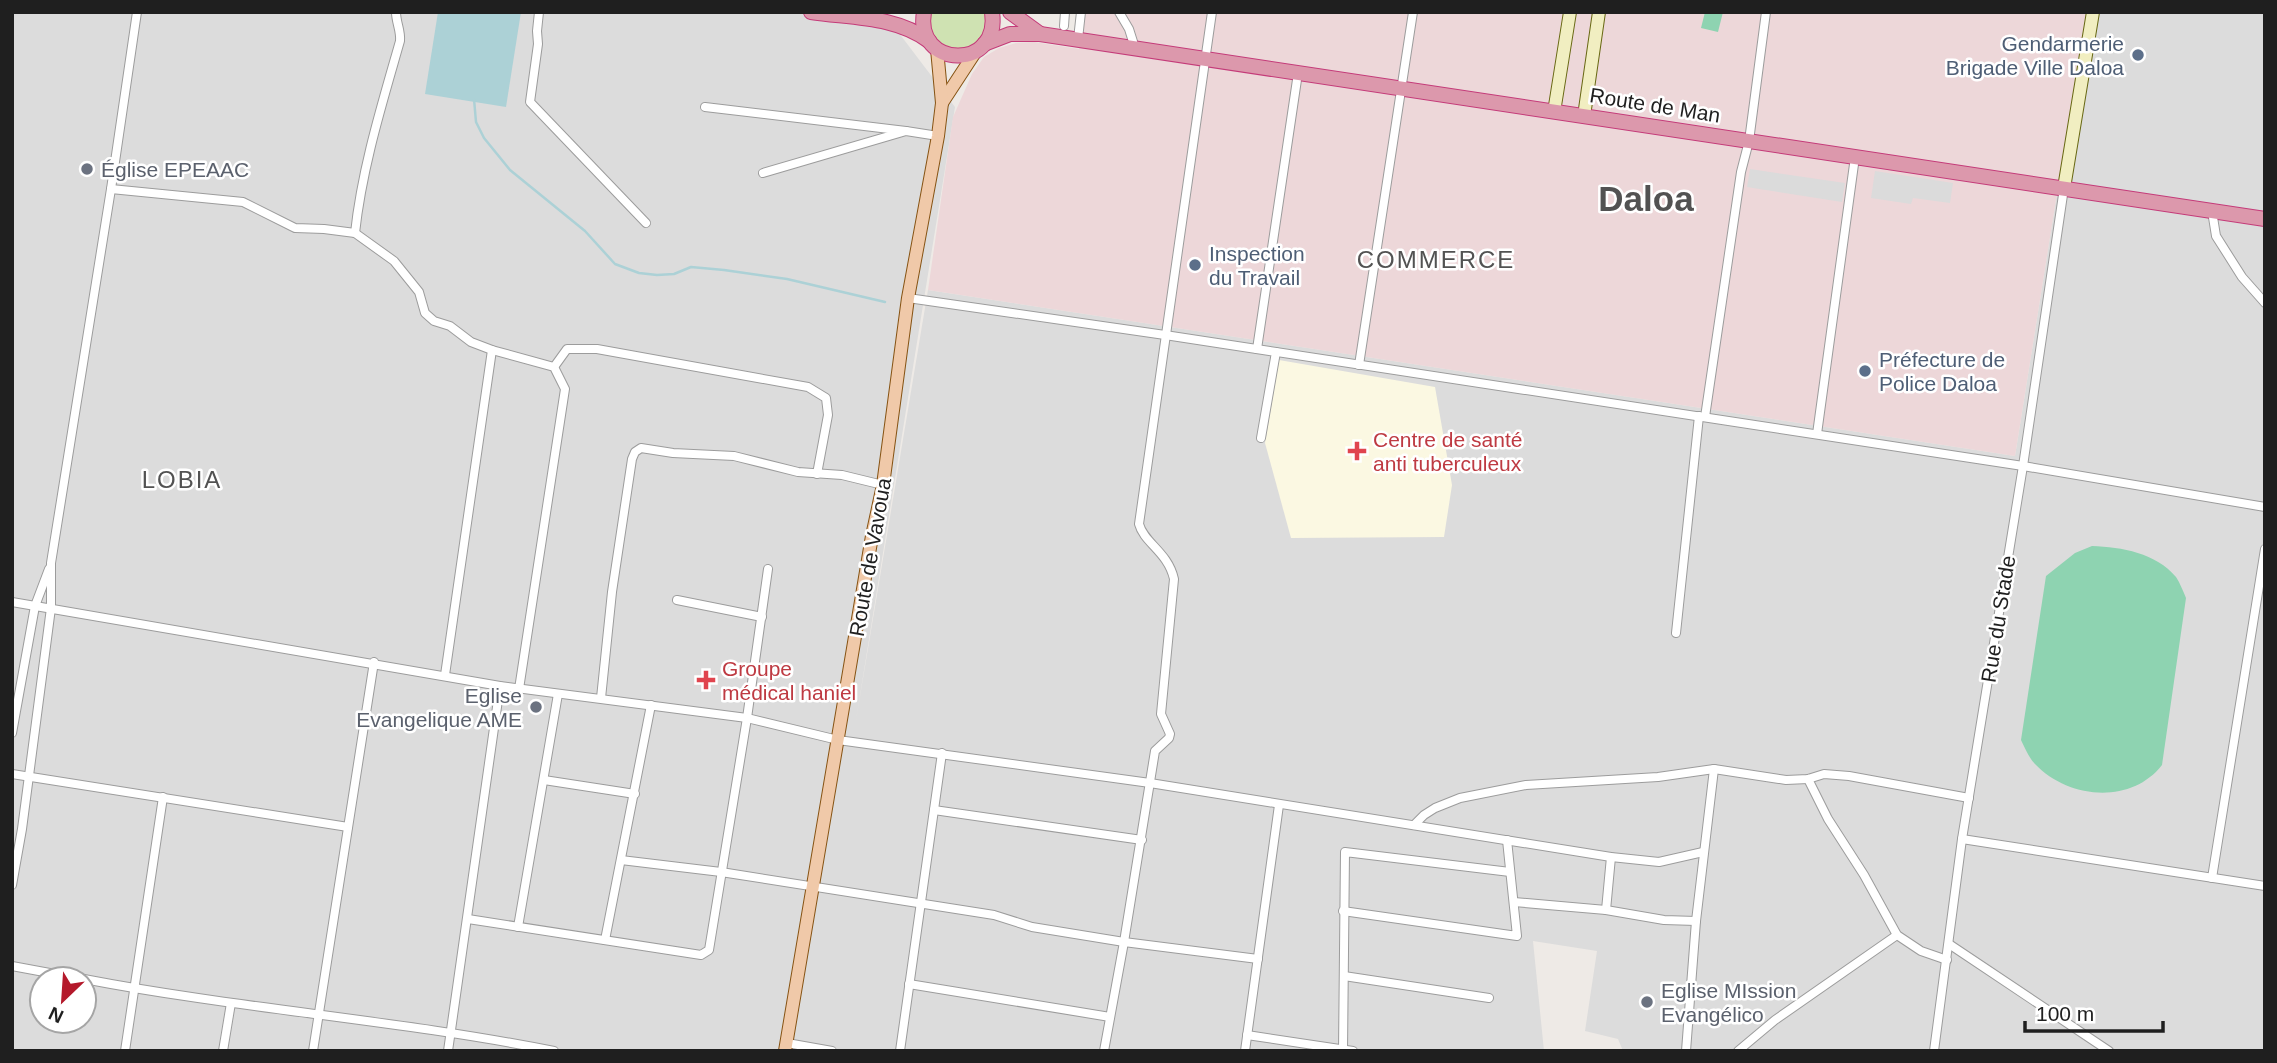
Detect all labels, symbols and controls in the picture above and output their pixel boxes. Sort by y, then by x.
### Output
place label: Gendarmerie Brigade Ville Daloa [1946,32,2124,79]
marker: Gendarmerie Brigade Ville Daloa [2130,47,2146,63]
street label: Route de Man [1588,83,1722,127]
place label: Église EPEAAC [101,158,249,181]
marker: Église EPEAAC [79,161,95,177]
district label: Daloa [1598,179,1694,218]
place label: Inspection du Travail [1209,242,1305,289]
district label: COMMERCE [1357,246,1515,273]
marker: Inspection du Travail [1187,257,1203,273]
place label: Préfecture de Police Daloa [1879,348,2005,395]
marker: Préfecture de Police Daloa [1857,363,1873,379]
place label: Centre de santé anti tuberculeux [1373,428,1522,475]
marker: Centre de santé anti tuberculeux [1347,441,1367,461]
district label: LOBIA [142,466,222,493]
street label: Route de Vavoua [845,476,895,638]
street label: Rue du Stade [1977,554,2019,684]
place label: Groupe médical haniel [722,657,856,704]
marker: Groupe médical haniel [696,670,716,690]
place label: Eglise Evangelique AME [356,684,522,731]
marker: Eglise Evangelique AME [528,699,544,715]
north arrow [28,965,98,1035]
place label: Eglise MIssion Evangélico [1661,979,1796,1026]
scale bar [2025,990,2163,1034]
marker: Eglise MIssion Evangélico [1639,994,1655,1010]
text: 100 m [2036,1002,2094,1025]
text: N [45,1003,67,1027]

